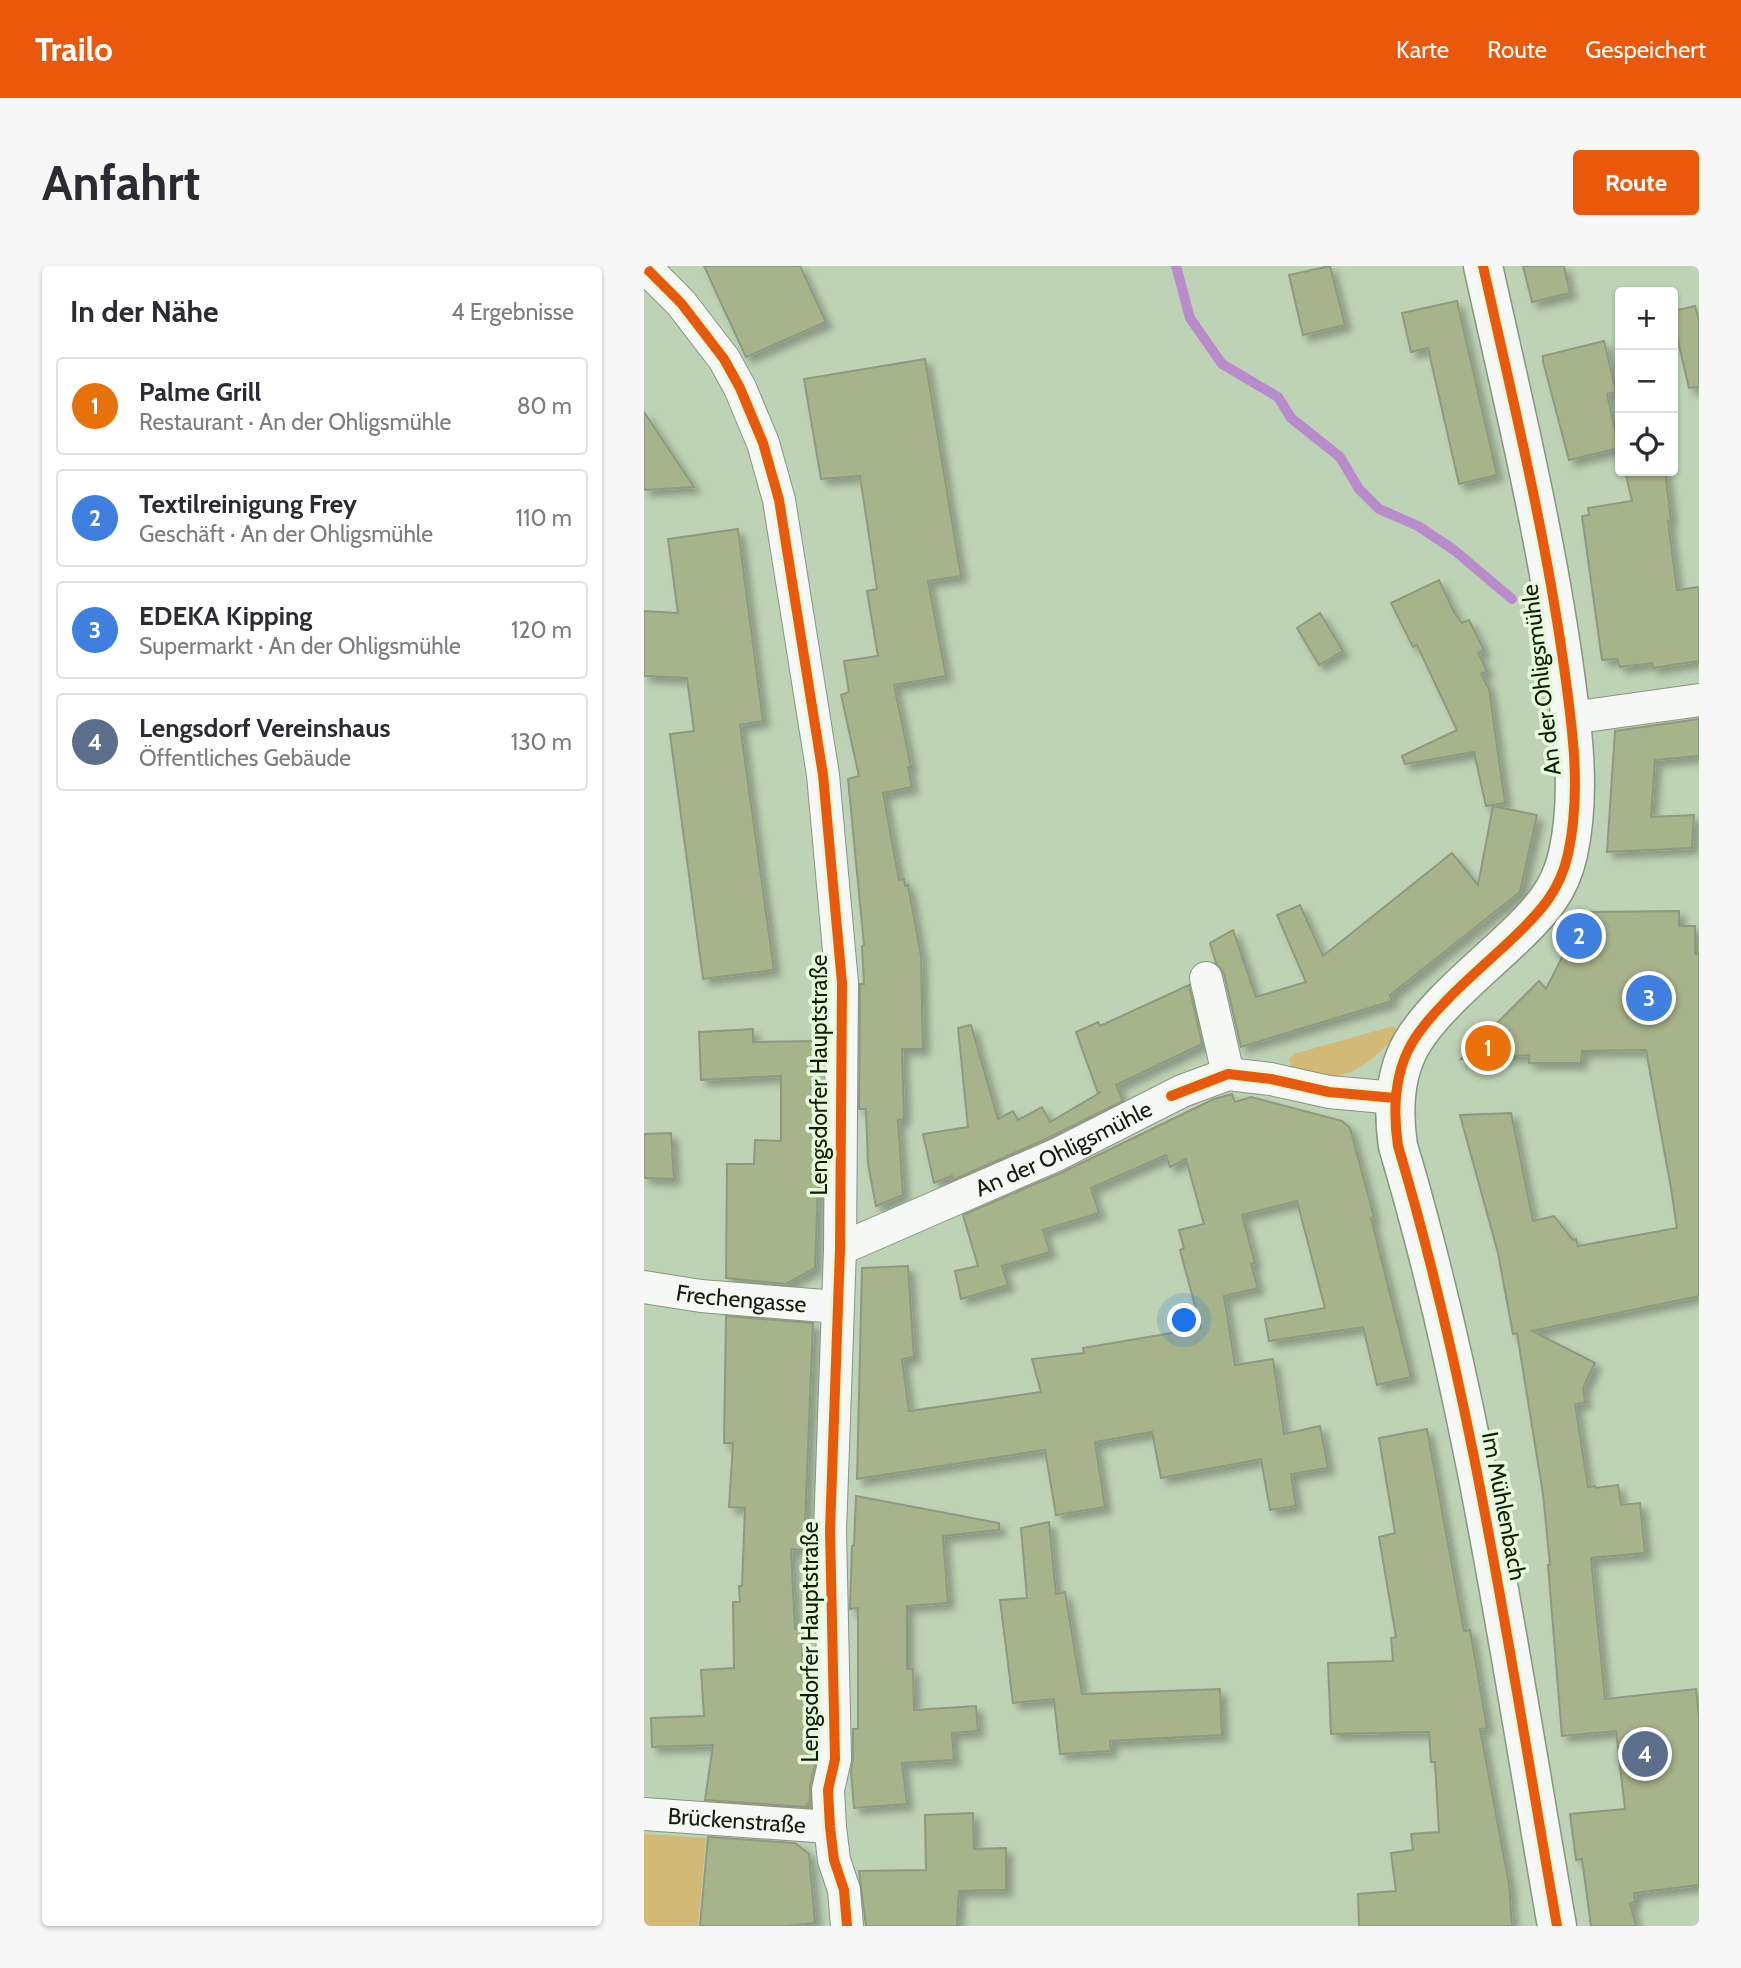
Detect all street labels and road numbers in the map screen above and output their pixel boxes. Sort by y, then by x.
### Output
street label: An der Ohligsmühle [1515,583,1567,777]
street label: Lengsdorfer Hauptstraße [805,954,833,1196]
street label: An der Ohligsmühle [971,1095,1157,1202]
street label: Frechengasse [674,1278,808,1318]
street label: Im Mühlenbach [1476,1429,1532,1583]
street label: Lengsdorfer Hauptstraße [796,1521,824,1763]
street label: Brückenstraße [667,1802,807,1839]

